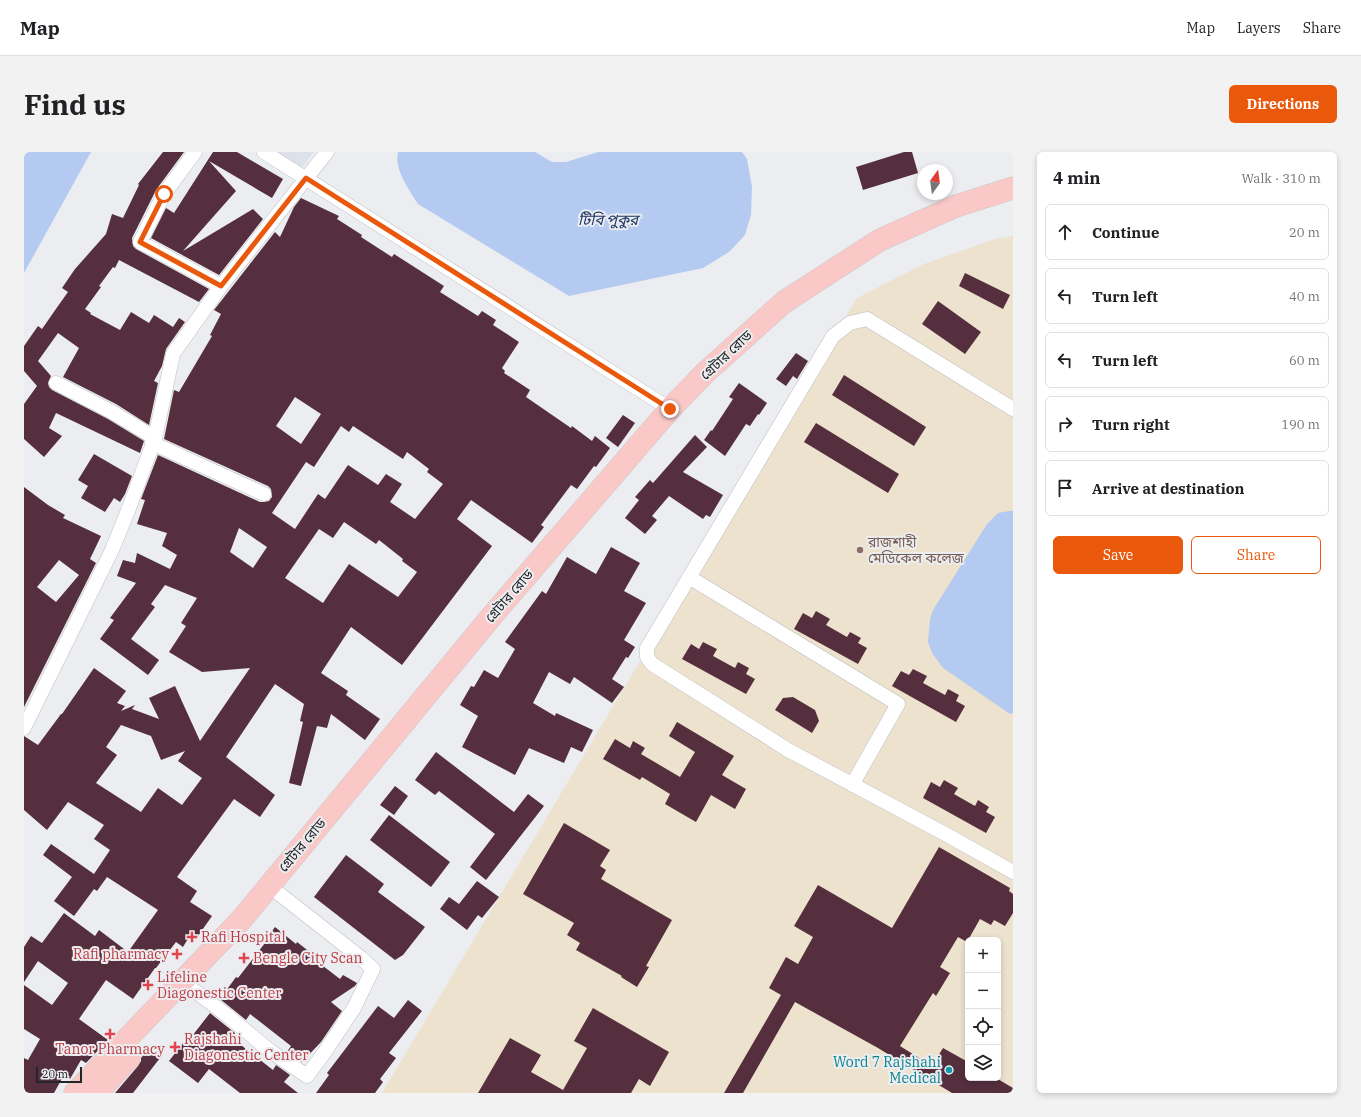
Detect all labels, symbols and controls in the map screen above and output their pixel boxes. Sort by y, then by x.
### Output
text: Map [20,16,60,40]
text: Map [1187,19,1215,37]
text: Layers [1237,19,1281,37]
text: Share [1303,19,1341,37]
button: Directions [1229,85,1337,123]
text: Find us [24,86,126,123]
north arrow [917,164,953,200]
text: 4 min [1053,167,1101,189]
text: Walk · 310 m [1242,170,1321,187]
route start [155,185,173,203]
water label: টিবি পুকুর [578,210,641,229]
icon: ahead [1054,221,1076,243]
text: Continue [1092,223,1159,242]
text: 20 m [1289,224,1320,241]
icon: left [1054,285,1076,307]
text: Turn left [1092,287,1158,306]
text: 40 m [1289,288,1320,305]
street label: গ্রেটার রোড [696,326,757,384]
icon: left [1054,349,1076,371]
text: Turn left [1092,351,1158,370]
text: 60 m [1289,352,1320,369]
route end [661,400,679,418]
icon: right [1054,413,1076,435]
text: Turn right [1092,415,1170,434]
text: 190 m [1281,416,1320,433]
icon: arrive [1054,477,1076,499]
text: Arrive at destination [1092,479,1244,498]
place label: রাজশাহী মেডিকেল কলেজ [867,533,965,567]
button: Save [1053,536,1183,574]
button: Share [1191,536,1321,574]
marker: রাজশাহী মেডিকেল কলেজ [855,545,865,555]
street label: গ্রেটার রোড [481,565,538,626]
street label: গ্রেটার রোড [274,814,330,876]
place label: Rafi Hospital [201,928,286,946]
marker: Rafi Hospital [186,931,198,943]
map controls [965,937,1001,1081]
button: + [965,937,1001,973]
place label: Rafi pharmacy [73,945,170,963]
marker: Rafi pharmacy [172,949,182,959]
place label: Bengle City Scan [253,949,363,967]
marker: Bengle City Scan [238,952,250,964]
place label: Lifeline Diagonestic Center [157,968,282,1002]
button: − [965,973,1001,1009]
marker: Lifeline Diagonestic Center [142,979,154,991]
button: locate [965,1009,1001,1045]
marker: Tanor Pharmacy [105,1029,115,1039]
place label: Rajshahi Diagonestic Center [184,1030,309,1064]
place label: Tanor Pharmacy [55,1040,165,1058]
marker: Rajshahi Diagonestic Center [169,1041,181,1053]
button: layers [965,1045,1001,1081]
place label: Word 7 Rajshahi Medical [833,1053,941,1087]
scale bar [36,1065,82,1084]
marker: Word 7 Rajshahi Medical [944,1065,954,1075]
text: 20 m [42,1067,68,1081]

